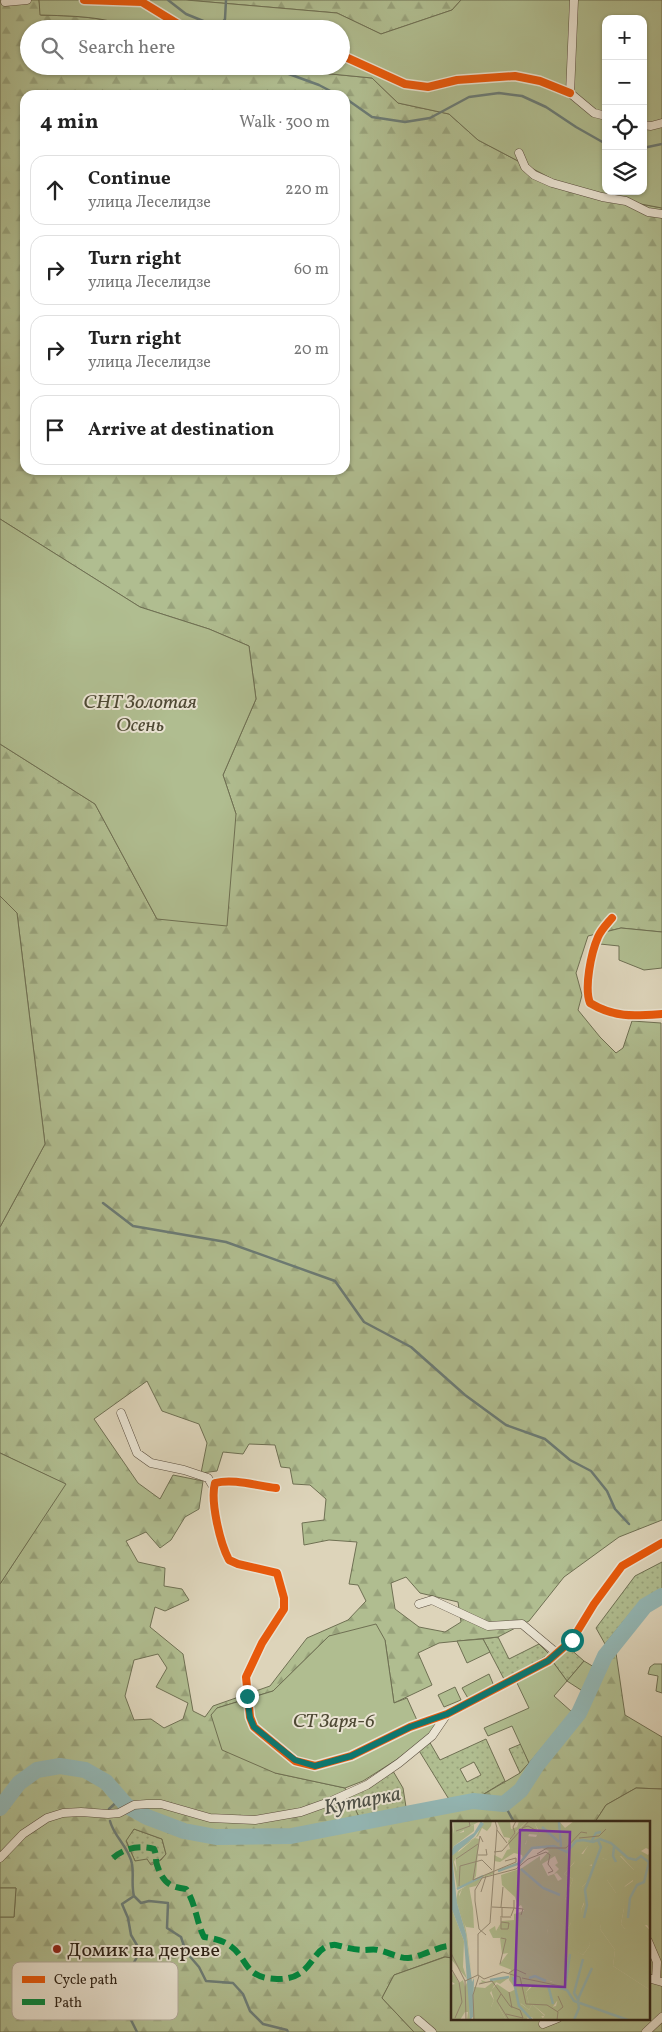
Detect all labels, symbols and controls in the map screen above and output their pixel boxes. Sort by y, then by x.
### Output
map controls [602,15,647,195]
button: + [602,15,647,60]
search box [20,20,350,75]
icon: search [38,34,66,62]
text: Search here [78,35,175,61]
button: − [602,60,647,105]
button: locate [602,105,647,150]
text: 4 min [40,108,99,137]
text: Walk · 300 m [239,112,330,134]
button: layers [602,150,647,195]
text: Continue [88,166,171,192]
icon: ahead [41,176,69,204]
text: 220 m [285,179,329,201]
text: улица Леселидзе [88,192,211,214]
text: Turn right [88,246,181,272]
icon: right [41,256,69,284]
text: 60 m [294,259,329,281]
text: улица Леселидзе [88,272,211,294]
text: Turn right [88,326,181,352]
icon: right [41,336,69,364]
text: 20 m [294,339,329,361]
text: улица Леселидзе [88,352,211,374]
icon: arrive [41,416,69,444]
text: Arrive at destination [88,417,274,443]
park label: СНТ Золотая Осень [83,689,197,740]
route start [561,1629,584,1652]
route end [236,1685,259,1708]
park label: СТ Заря-6 [293,1708,376,1736]
water label: Кутарка [321,1780,403,1823]
inset map [451,1821,650,2020]
place label: Домик на дереве [67,1937,220,1965]
marker: Домик на дереве [51,1943,63,1955]
legend [12,1962,178,2020]
text: Cycle path [54,1971,118,1990]
text: Path [54,1994,82,2013]

